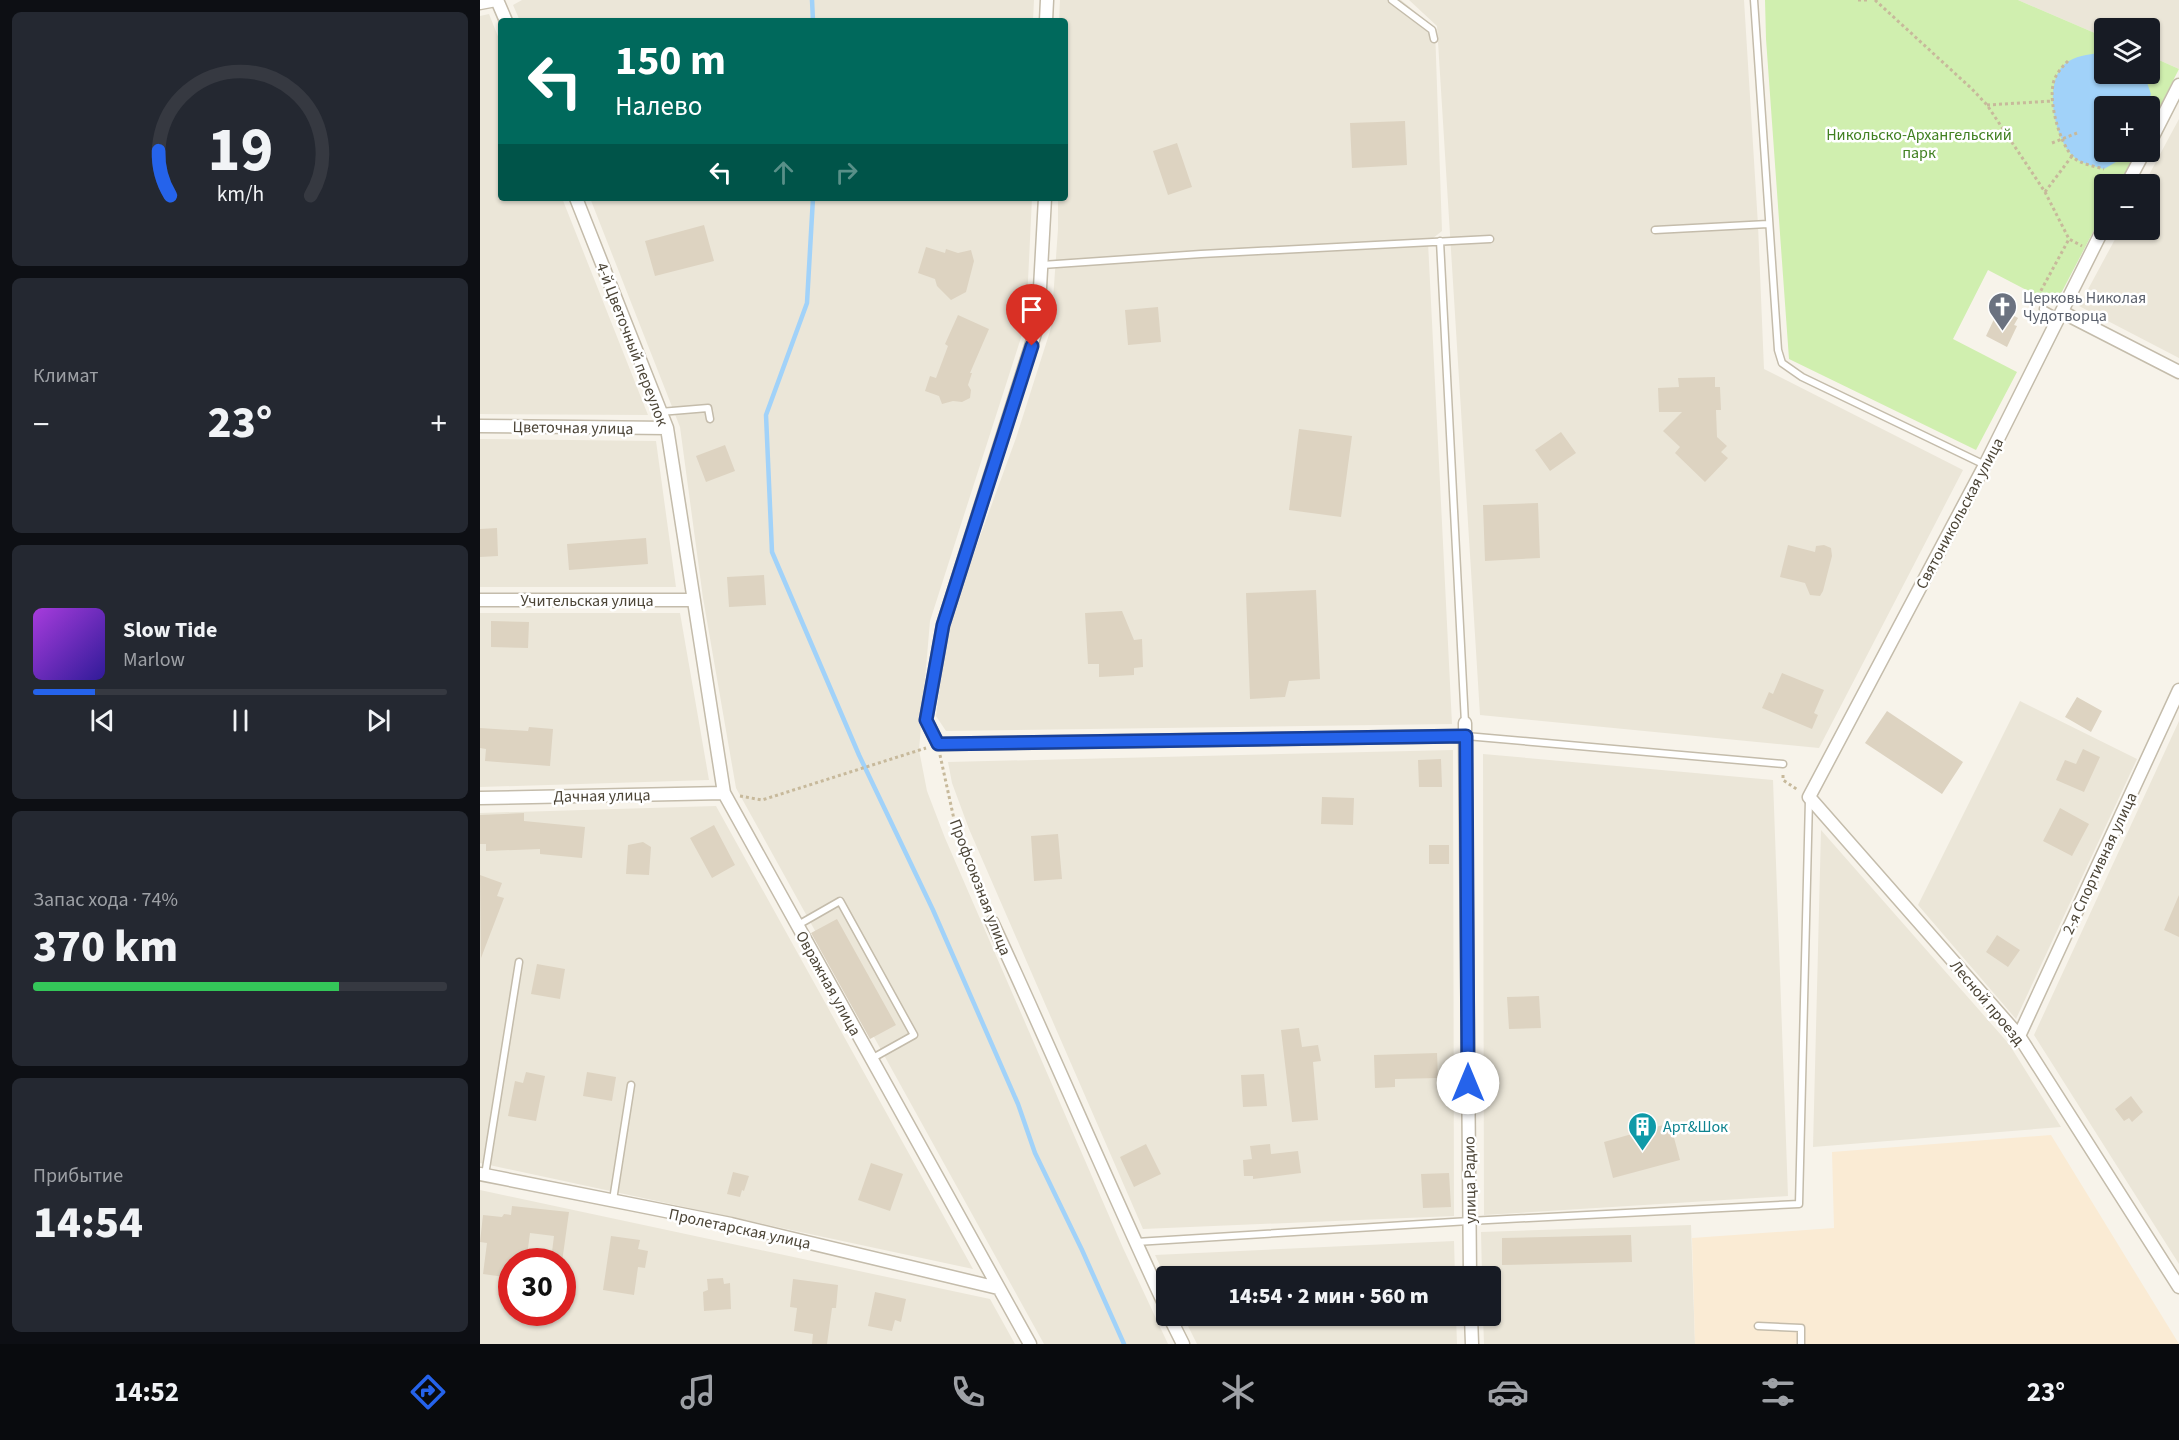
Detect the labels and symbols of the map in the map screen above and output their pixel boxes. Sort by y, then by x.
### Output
park label: Никольско-Архангельский парк [1826,124,2012,164]
street label: 4-й Цветочный переулок [591,259,673,429]
pin [1006,284,1057,346]
place label: Церковь Николая Чудотворца [2023,287,2146,327]
church icon: Церковь Николая Чудотворца [1986,290,2018,332]
street label: Цветочная улица [512,416,634,440]
street label: Святоникольская улица [1911,434,2009,593]
street label: Учительская улица [520,590,654,612]
street label: Дачная улица [553,784,651,808]
street label: 2-я Спортивная улица [2057,789,2143,938]
street label: Профсоюзная улица [944,816,1016,959]
street label: Овражная улица [790,927,866,1040]
street label: Лесной проезд [1945,955,2030,1050]
position arrow [1436,1051,1500,1115]
building icon: Арт&Шок [1626,1110,1658,1152]
place label: Арт&Шок [1663,1116,1728,1138]
street label: улица Радио [1458,1136,1482,1224]
street label: Пролетарская улица [667,1203,813,1255]
speed limit sign: 30 [498,1248,576,1326]

